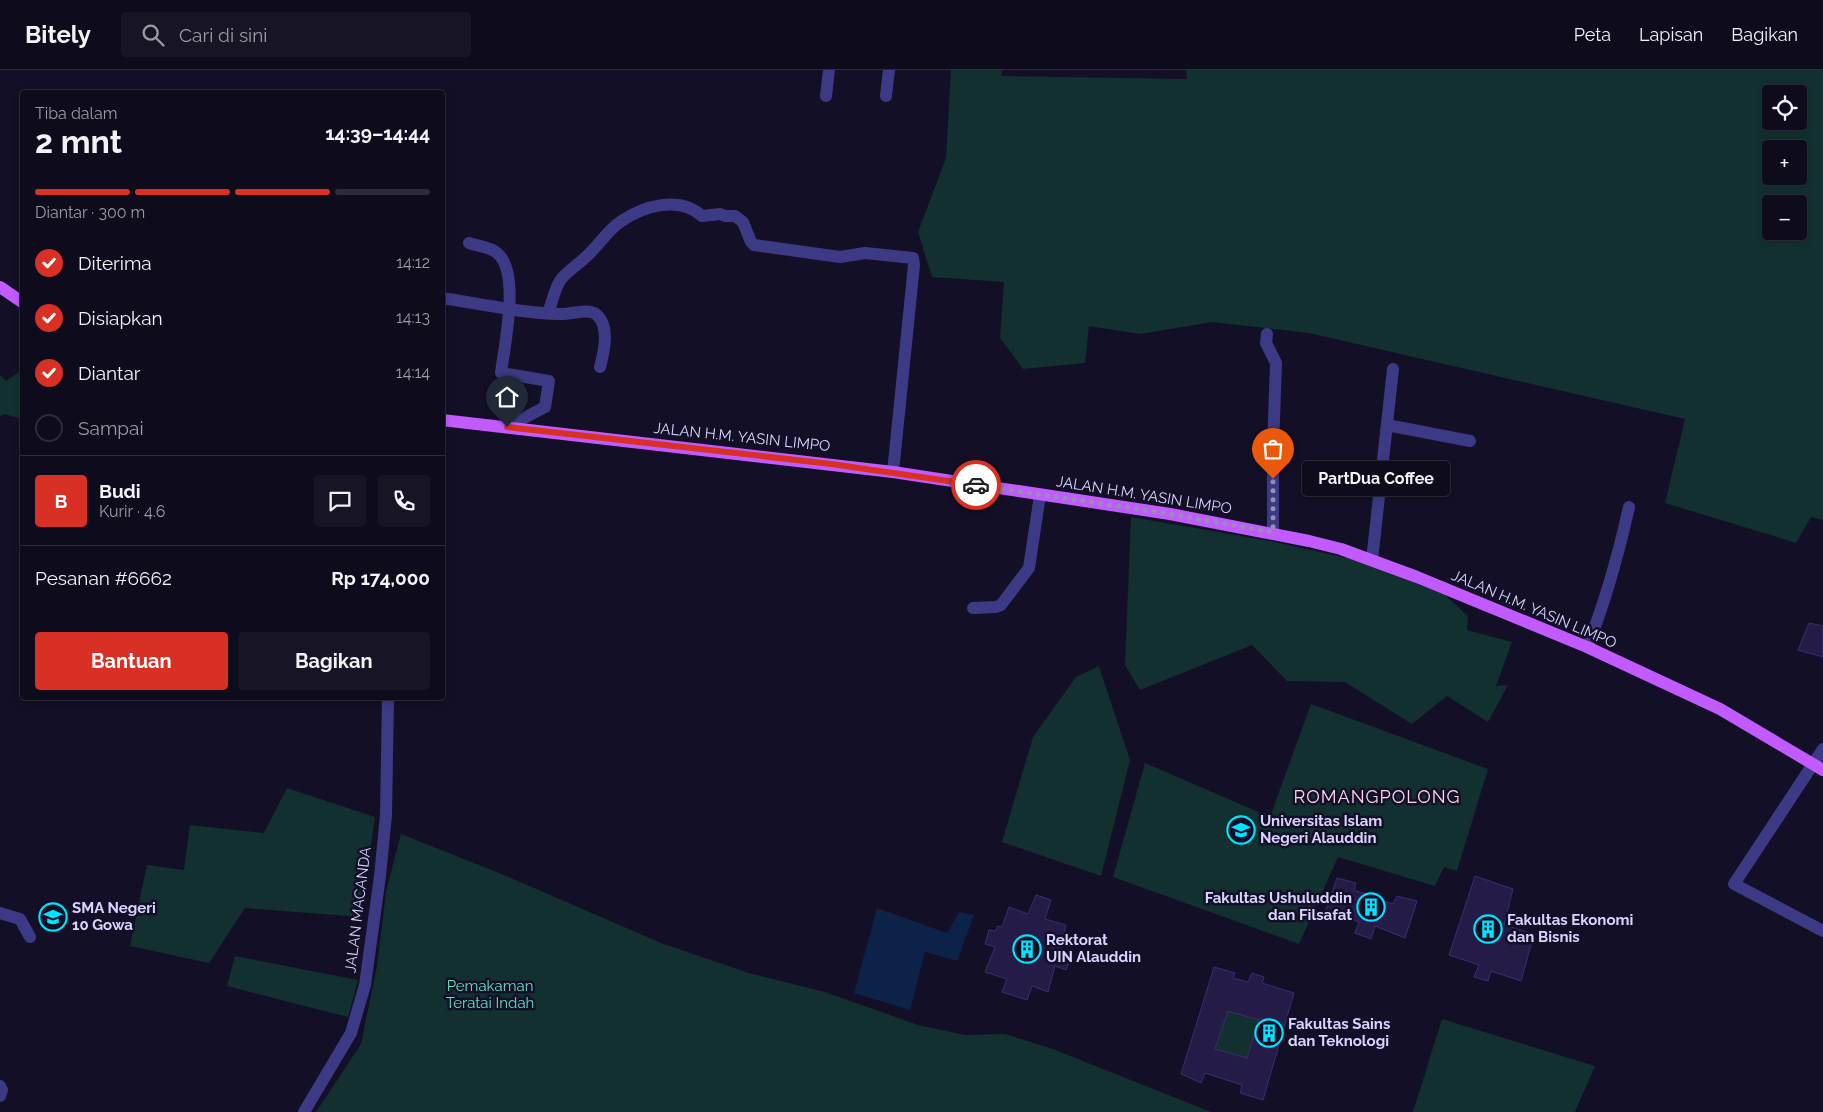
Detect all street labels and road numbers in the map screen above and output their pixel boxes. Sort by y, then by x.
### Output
street label: JALAN H.M. YASIN LIMPO [653,419,831,455]
street label: JALAN H.M. YASIN LIMPO [1055,472,1233,518]
street label: JALAN H.M. YASIN LIMPO [1449,566,1619,652]
street label: JALAN MACANDA [341,846,375,974]

